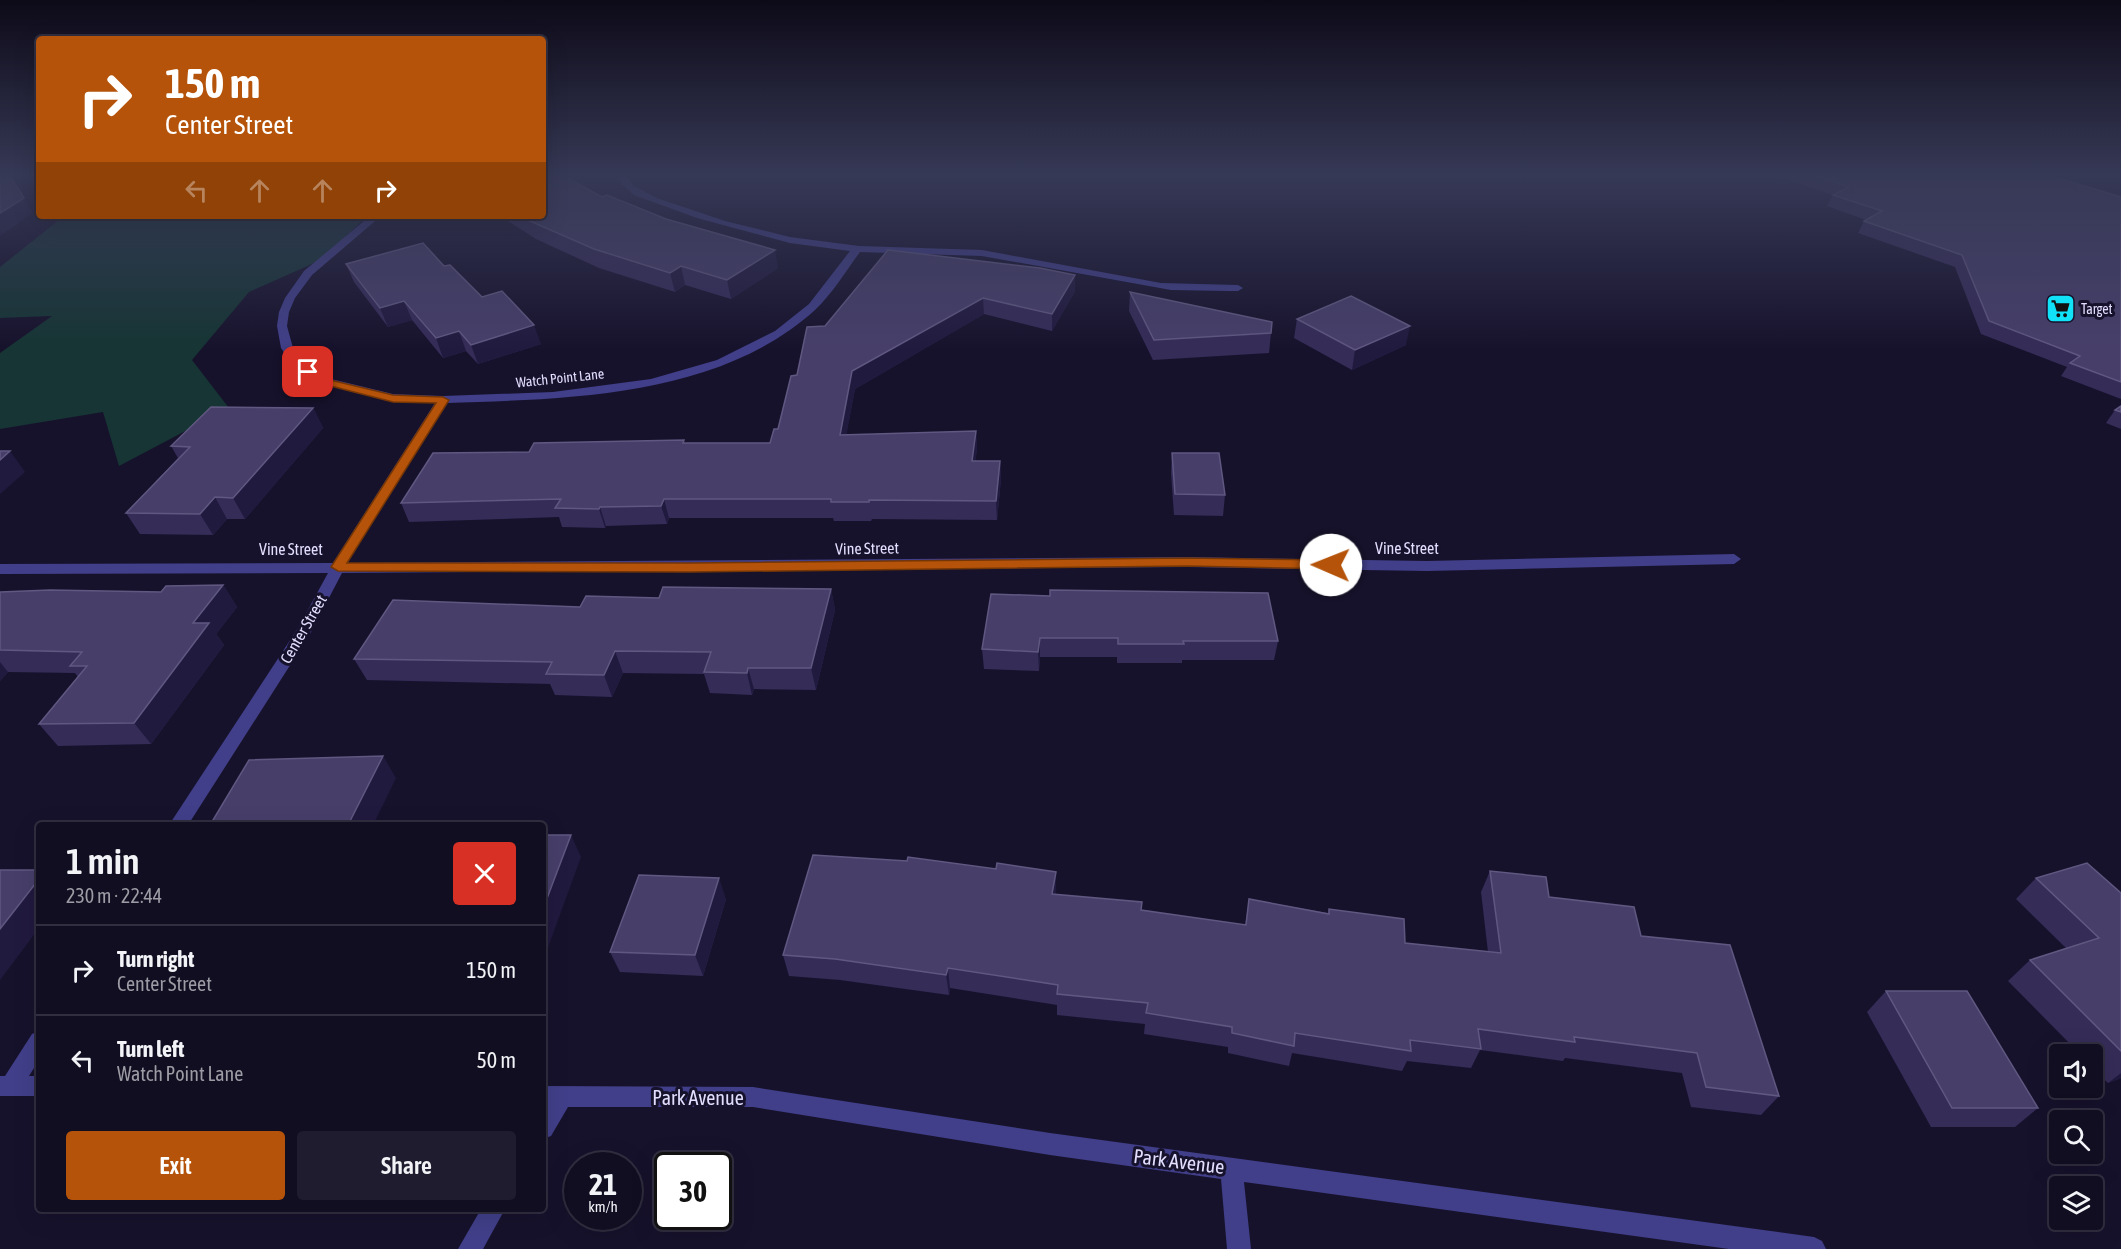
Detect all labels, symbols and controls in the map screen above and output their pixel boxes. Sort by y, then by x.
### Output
text: 150 m [165,59,260,107]
icon: right [66,60,144,138]
text: Center Street [165,109,293,140]
icon: left [180,174,213,207]
icon: ahead [243,174,276,207]
icon: ahead [306,174,339,207]
icon: right [369,174,402,207]
supermarket icon: Target [2044,293,2076,325]
place label: Target [2081,301,2113,317]
pin [282,346,333,397]
icon: arrive [291,355,324,388]
street label: Watch Point Lane [515,365,605,391]
position arrow [1299,533,1363,597]
street label: Vine Street [835,538,899,558]
street label: Vine Street [1375,539,1439,557]
street label: Vine Street [259,540,323,558]
street label: Center Street [276,591,330,666]
text: 1 min [66,840,140,882]
button: close [453,842,516,905]
text: 230 m · 22:44 [66,884,162,907]
text: Turn right [117,946,194,972]
icon: right [66,954,99,987]
text: 150 m [466,957,516,983]
text: Center Street [117,972,212,995]
text: Turn left [117,1036,184,1062]
icon: left [66,1044,99,1077]
map controls [2049,1044,2103,1230]
button: sound [2049,1044,2103,1098]
text: 50 m [476,1047,516,1073]
text: Watch Point Lane [117,1062,243,1085]
street label: Park Avenue [652,1086,744,1109]
button: search [2049,1110,2103,1164]
button: Exit [66,1131,285,1200]
button: Share [297,1131,516,1200]
street label: Park Avenue [1132,1144,1226,1178]
speed limit sign: 30 [654,1152,732,1230]
text: 21 [589,1167,617,1201]
button: layers [2049,1176,2103,1230]
text: km/h [588,1198,618,1215]

